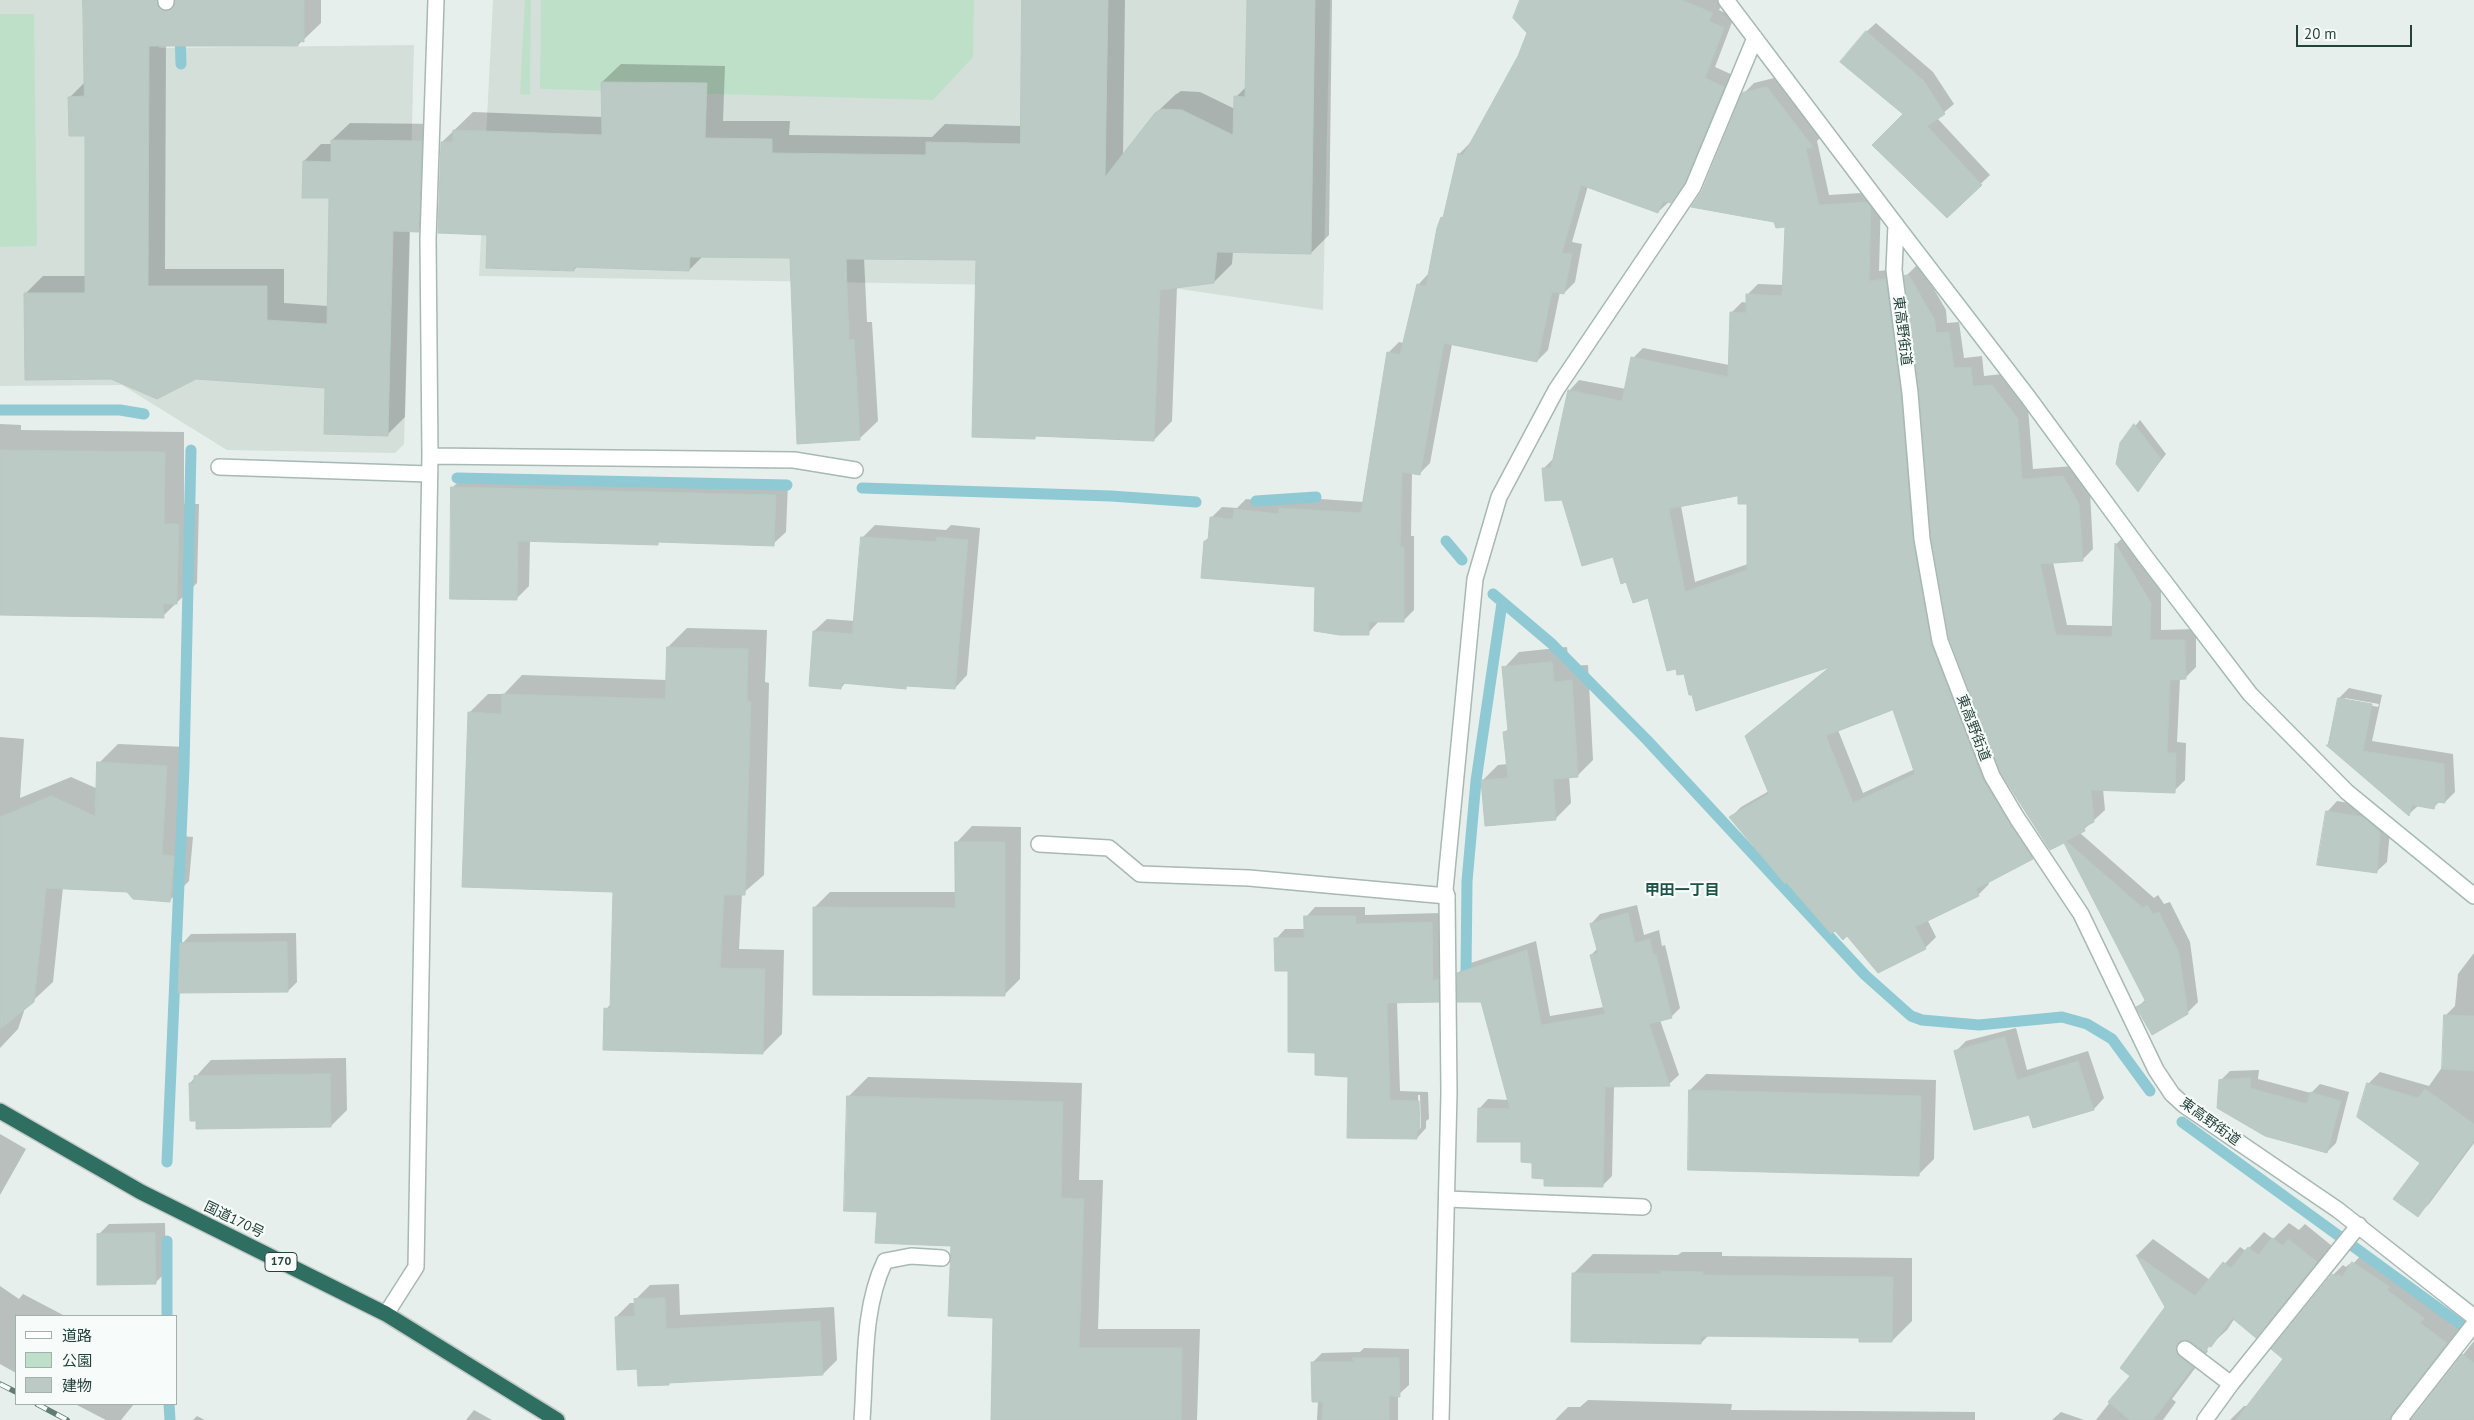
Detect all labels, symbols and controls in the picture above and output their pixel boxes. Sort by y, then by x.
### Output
scale bar [2299,15,2415,47]
text: 20 m [2304,24,2337,43]
street label: 東高野街道 [1889,295,1915,367]
street label: 東高野街道 [1953,692,1993,764]
district label: 甲田一丁目 [1645,882,1719,900]
street label: 東高野街道 [2177,1095,2243,1149]
street label: 国道170号 [201,1198,267,1242]
road number: 170 [265,1252,297,1272]
legend [15,1315,178,1405]
text: 道路 [62,1326,92,1345]
text: 公園 [62,1351,92,1370]
text: 建物 [62,1376,92,1395]

